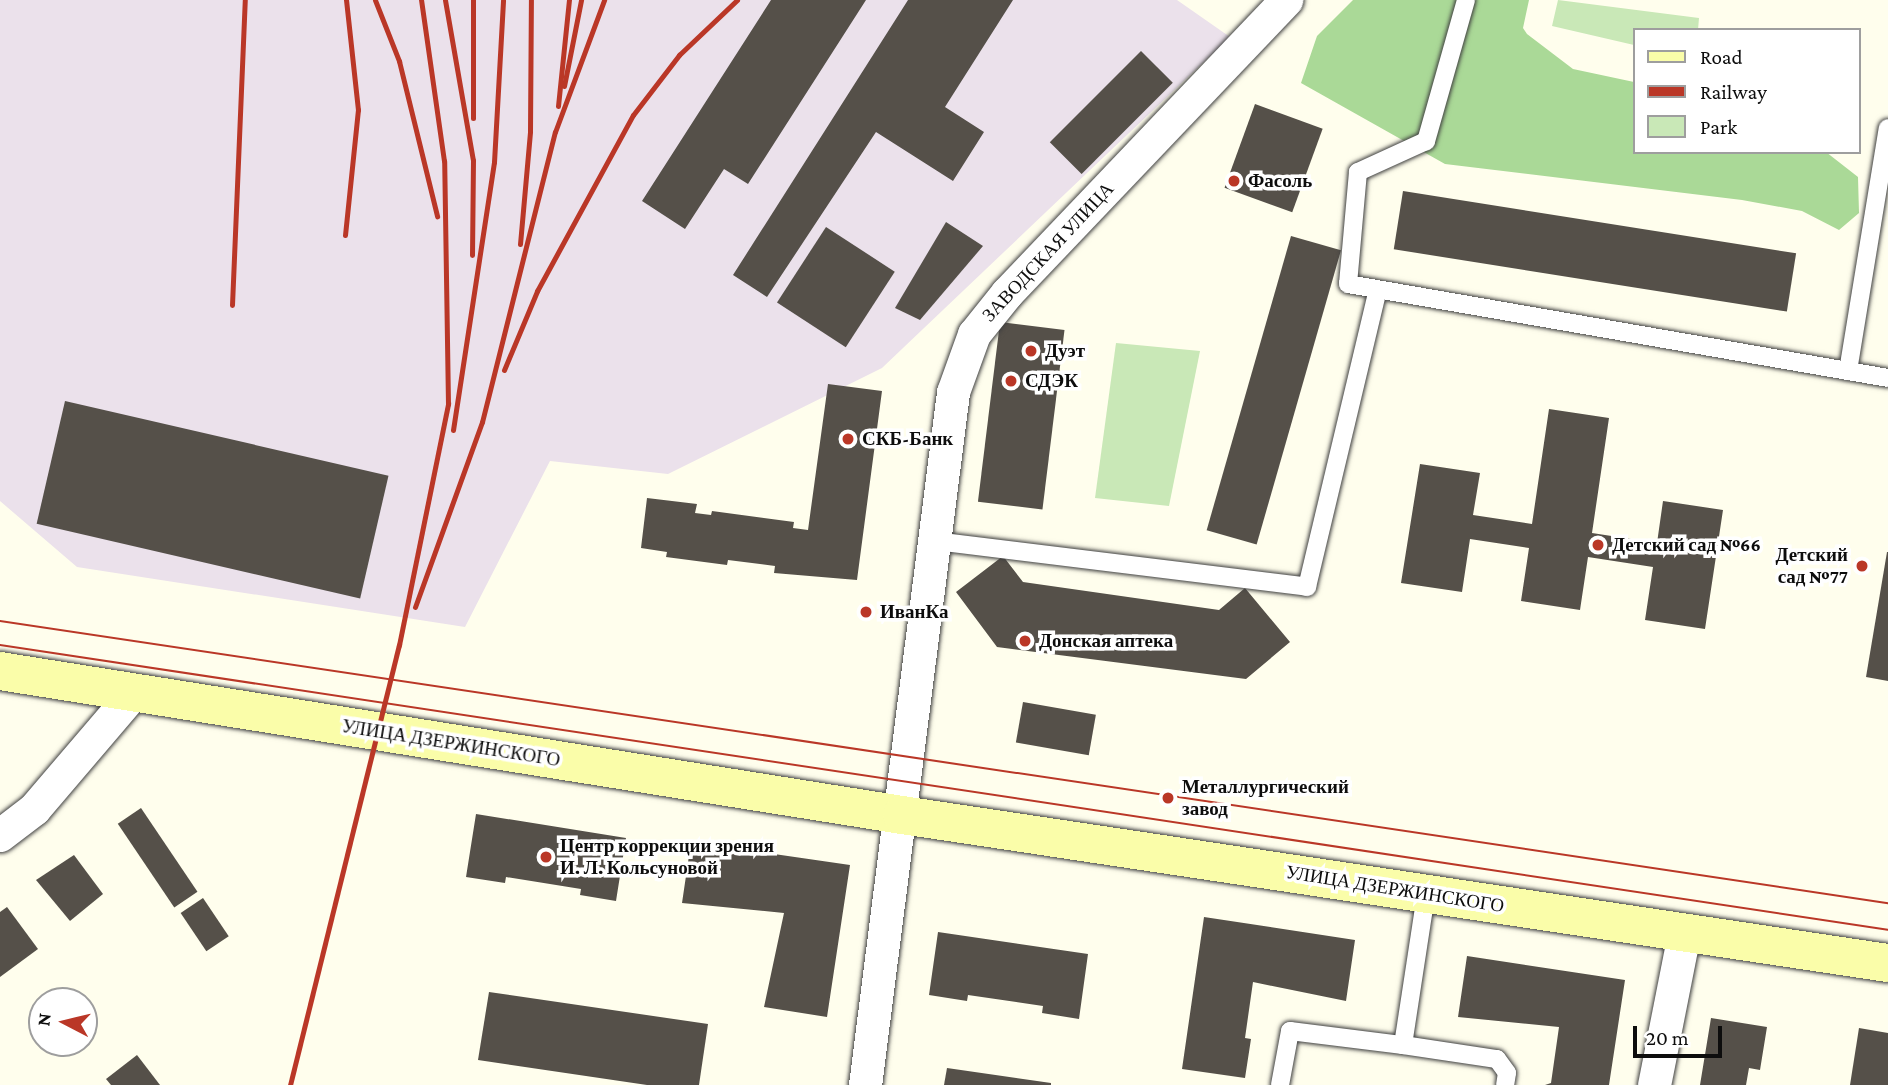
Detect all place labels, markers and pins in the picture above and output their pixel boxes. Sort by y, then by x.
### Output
place label: Фасоль [1248,170,1312,192]
marker: Фасоль [1226,173,1242,189]
place label: Дуэт [1045,340,1085,362]
marker: Дуэт [1023,343,1039,359]
place label: СДЭК [1025,370,1078,392]
marker: СДЭК [1003,373,1019,389]
place label: СКБ-Банк [862,428,953,450]
marker: СКБ-Банк [840,431,856,447]
place label: Детский сад №66 [1612,534,1761,556]
marker: Детский сад №66 [1590,537,1606,553]
place label: Детский сад №77 [1775,544,1848,588]
marker: Детский сад №77 [1854,558,1870,574]
place label: ИванКа [880,601,949,623]
marker: ИванКа [858,604,874,620]
place label: Донская аптека [1039,630,1173,652]
marker: Донская аптека [1017,633,1033,649]
place label: Металлургический завод [1182,776,1349,820]
marker: Металлургический завод [1160,790,1176,806]
place label: Центр коррекции зрения И. Л. Кольсуновой [560,835,774,879]
marker: Центр коррекции зрения И. Л. Кольсуновой [538,849,554,865]

